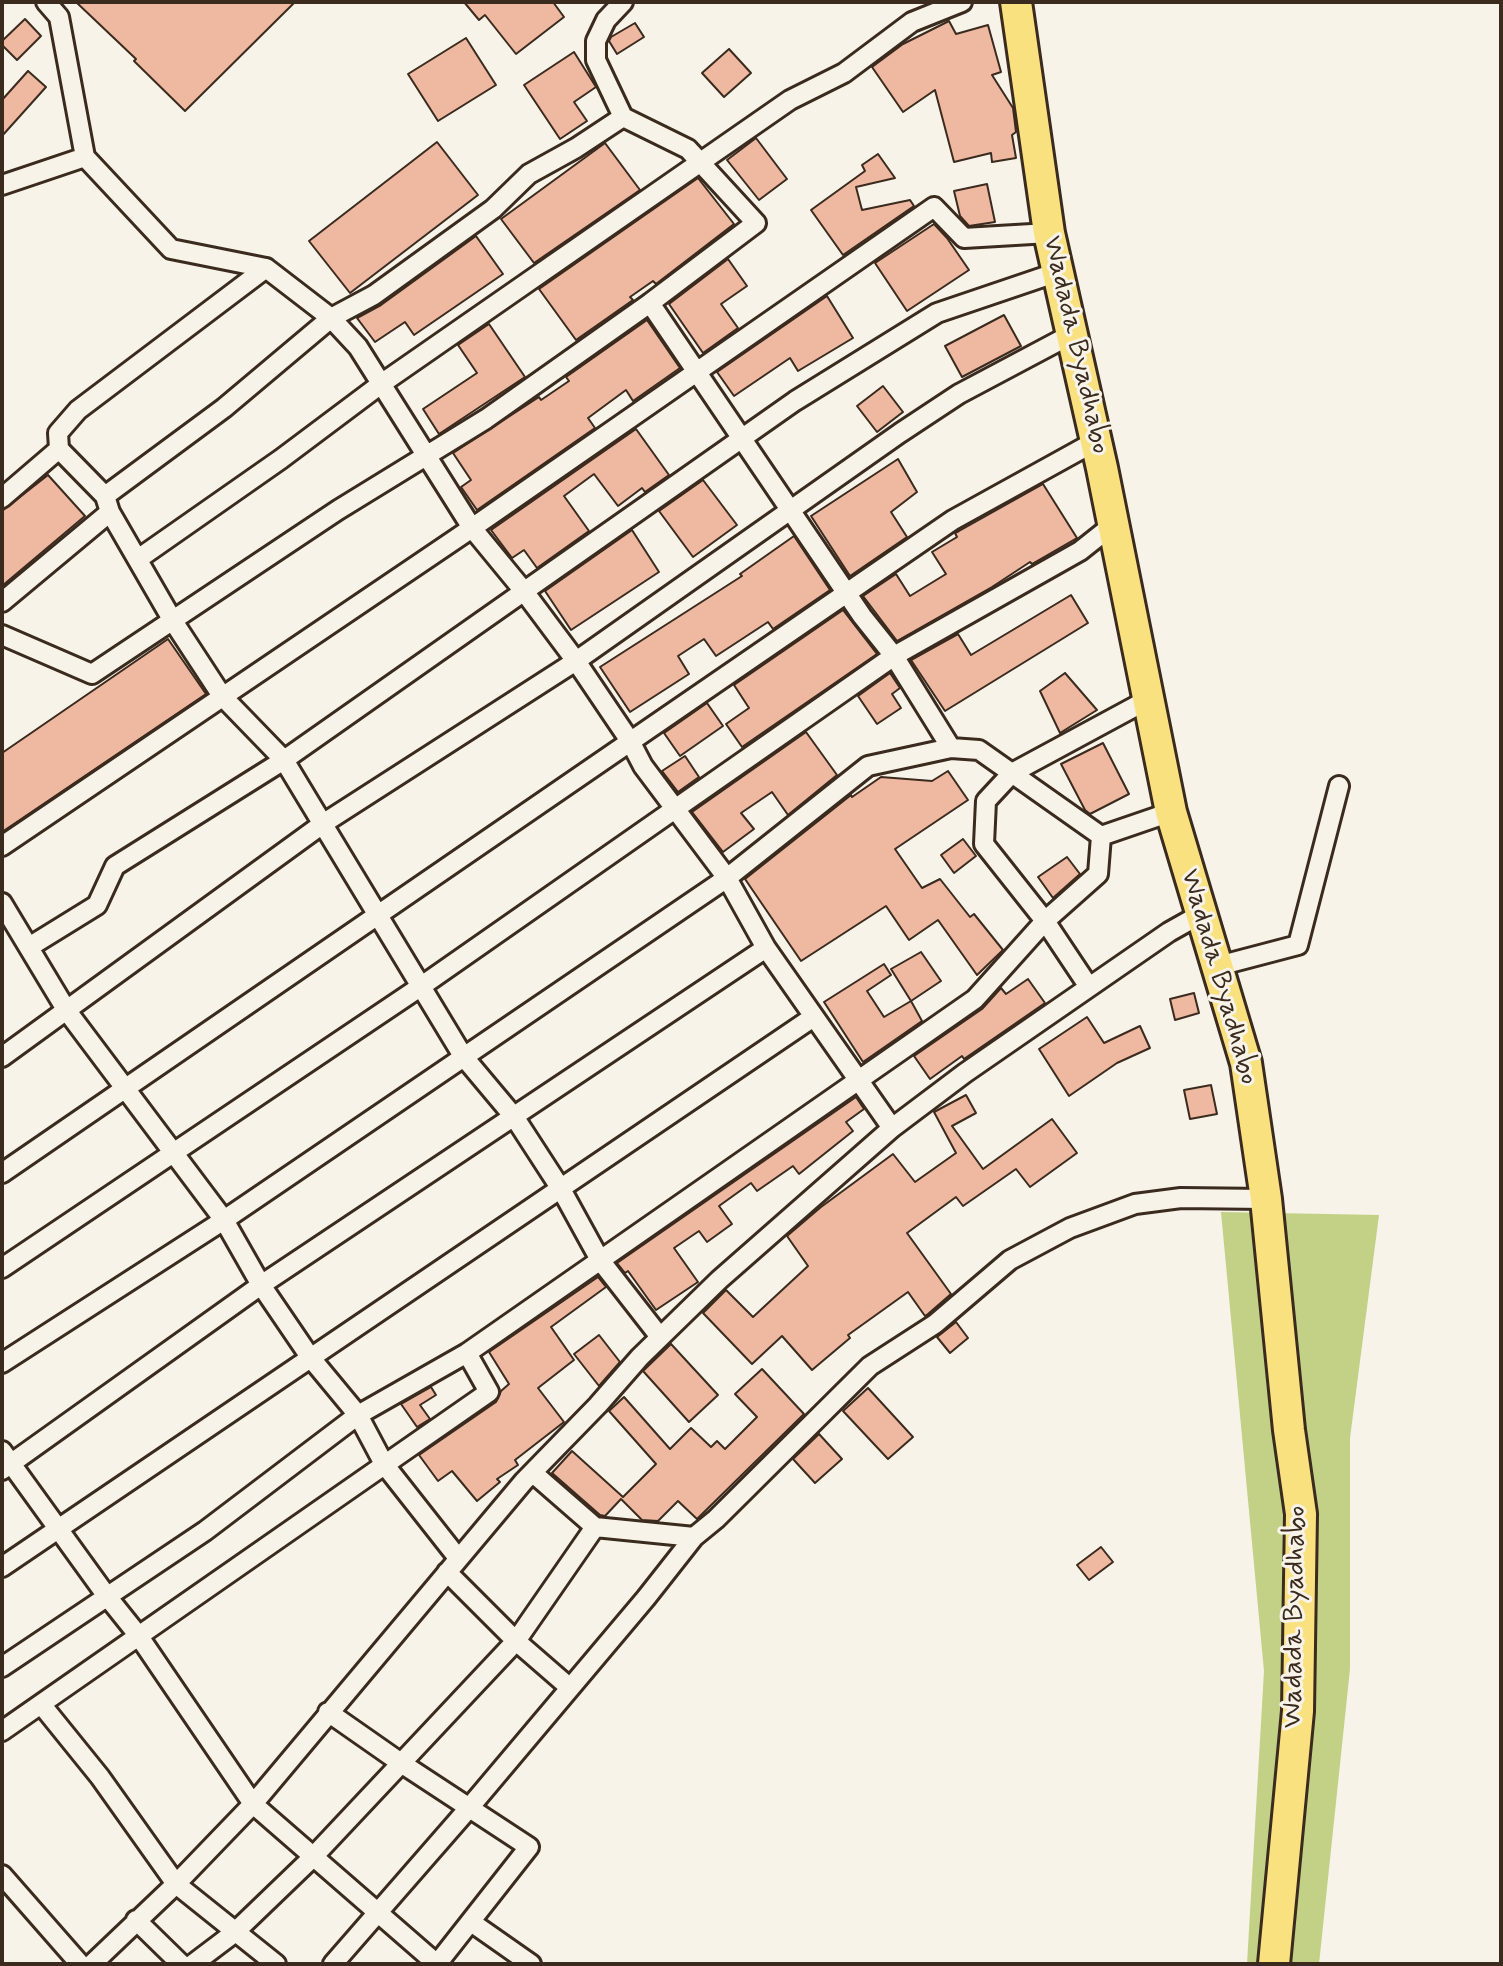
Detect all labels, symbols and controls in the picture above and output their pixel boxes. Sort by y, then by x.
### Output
street label: Wadada Byadhabo [1034,233,1116,457]
street label: Wadada Byadhabo [1171,865,1265,1089]
street label: Wadada Byadhabo [1277,1506,1315,1728]

